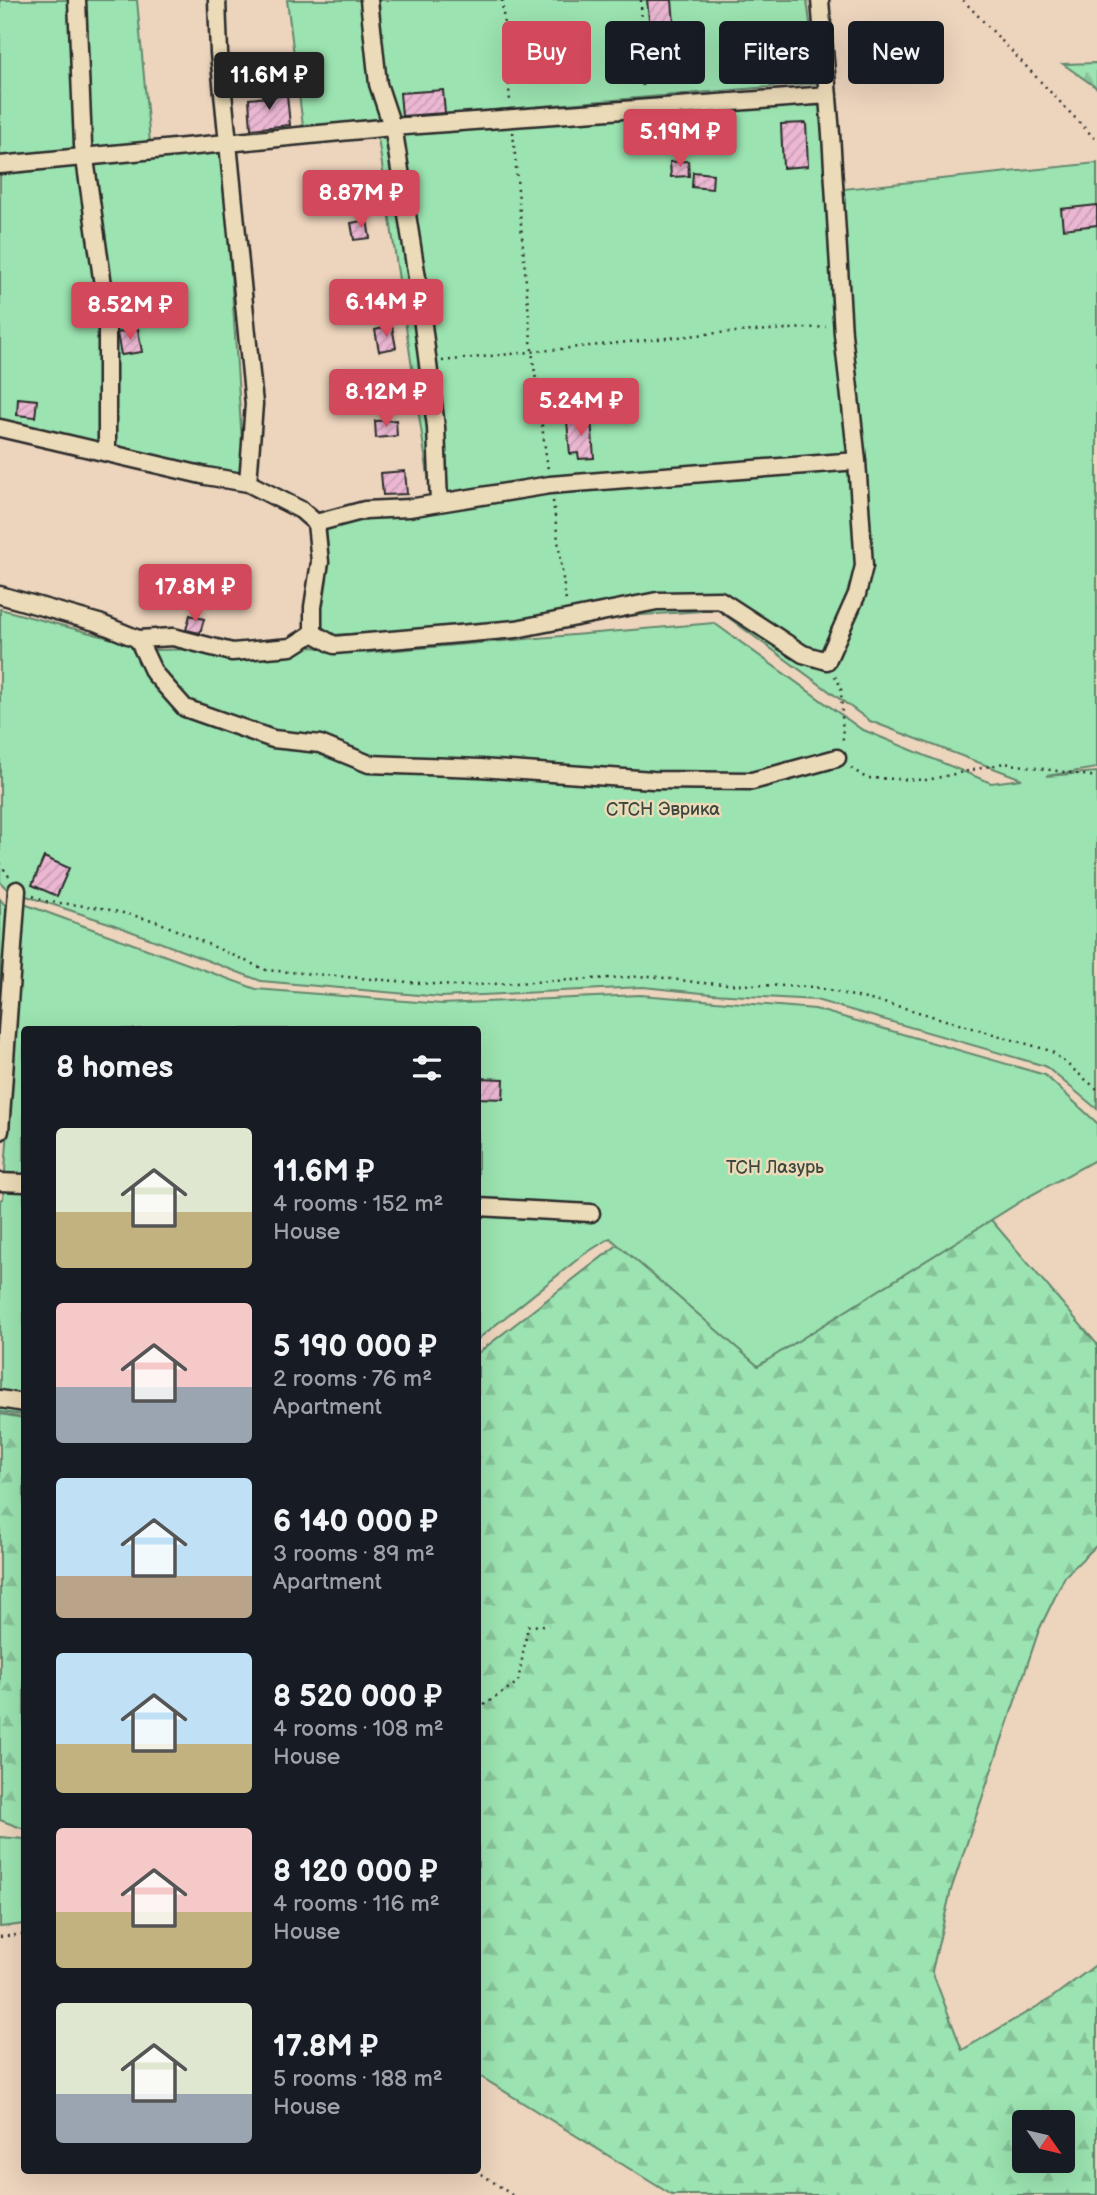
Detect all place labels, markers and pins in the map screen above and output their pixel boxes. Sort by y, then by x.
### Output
pin: 11.6M ₽ [204,52,334,112]
pin: 5.19M ₽ [615,110,745,169]
pin: 8.87M ₽ [296,170,426,230]
pin: 6.14M ₽ [321,280,451,339]
pin: 8.52M ₽ [65,282,195,342]
pin: 8.12M ₽ [321,370,451,429]
pin: 5.24M ₽ [516,378,646,438]
pin: 17.8M ₽ [130,564,260,624]

